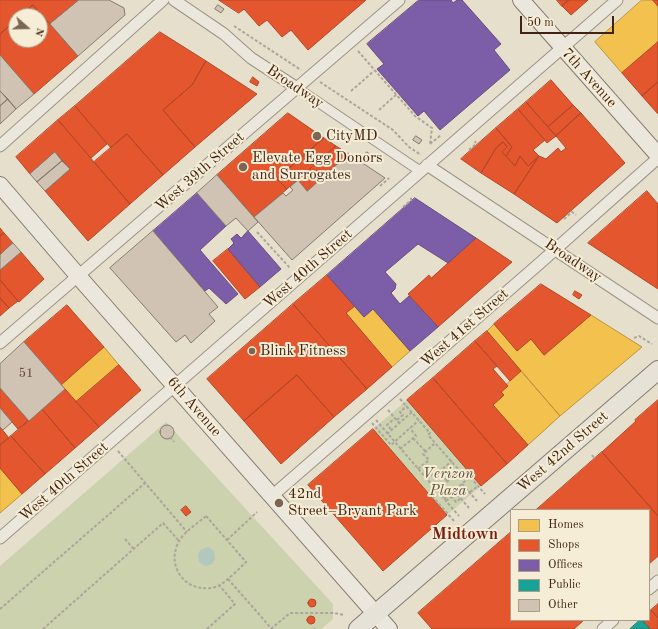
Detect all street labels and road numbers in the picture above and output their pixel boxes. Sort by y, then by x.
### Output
street label: 7th Avenue [558,45,620,111]
street label: Broadway [263,61,327,113]
street label: West 39th Street [152,128,248,216]
street label: West 40th Street [260,225,356,313]
street label: Broadway [541,235,605,287]
street label: West 41st Street [417,285,513,371]
street label: 6th Avenue [163,373,225,441]
street label: West 42nd Street [514,408,612,496]
street label: West 40th Street [16,438,112,526]

